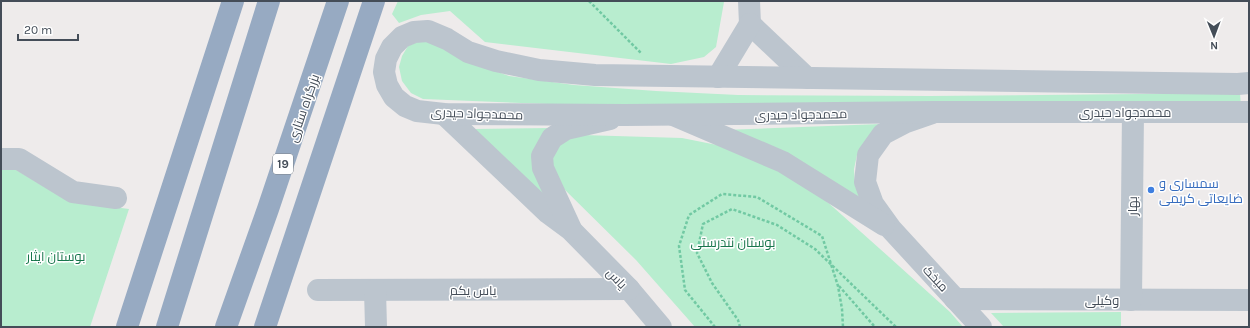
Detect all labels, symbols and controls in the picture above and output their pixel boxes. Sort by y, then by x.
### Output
scale bar [18,16,78,42]
north arrow [1194,16,1234,56]
text: 20 m [24,23,52,37]
text: N [1210,39,1218,52]
street label: بزرگراه ستاری [285,72,322,144]
street label: محمدجواد حیدری [430,104,524,123]
street label: محمدجواد حیدری [1079,105,1171,120]
street label: محمدجواد حیدری [755,106,847,123]
road number: 19 [273,154,293,174]
place label: سمساری و ضایعاتی کریمی [1159,176,1243,206]
marker: سمساری و ضایعاتی کریمی [1146,185,1156,195]
street label: بهار [1125,196,1140,217]
park label: بوستان نتدرستی [691,235,775,250]
park label: بوستان ایثار [25,249,86,264]
street label: میخک [920,262,952,295]
street label: یاس [603,265,630,292]
street label: یاس یکم [450,283,497,300]
street label: وکیلی [1085,293,1119,308]

